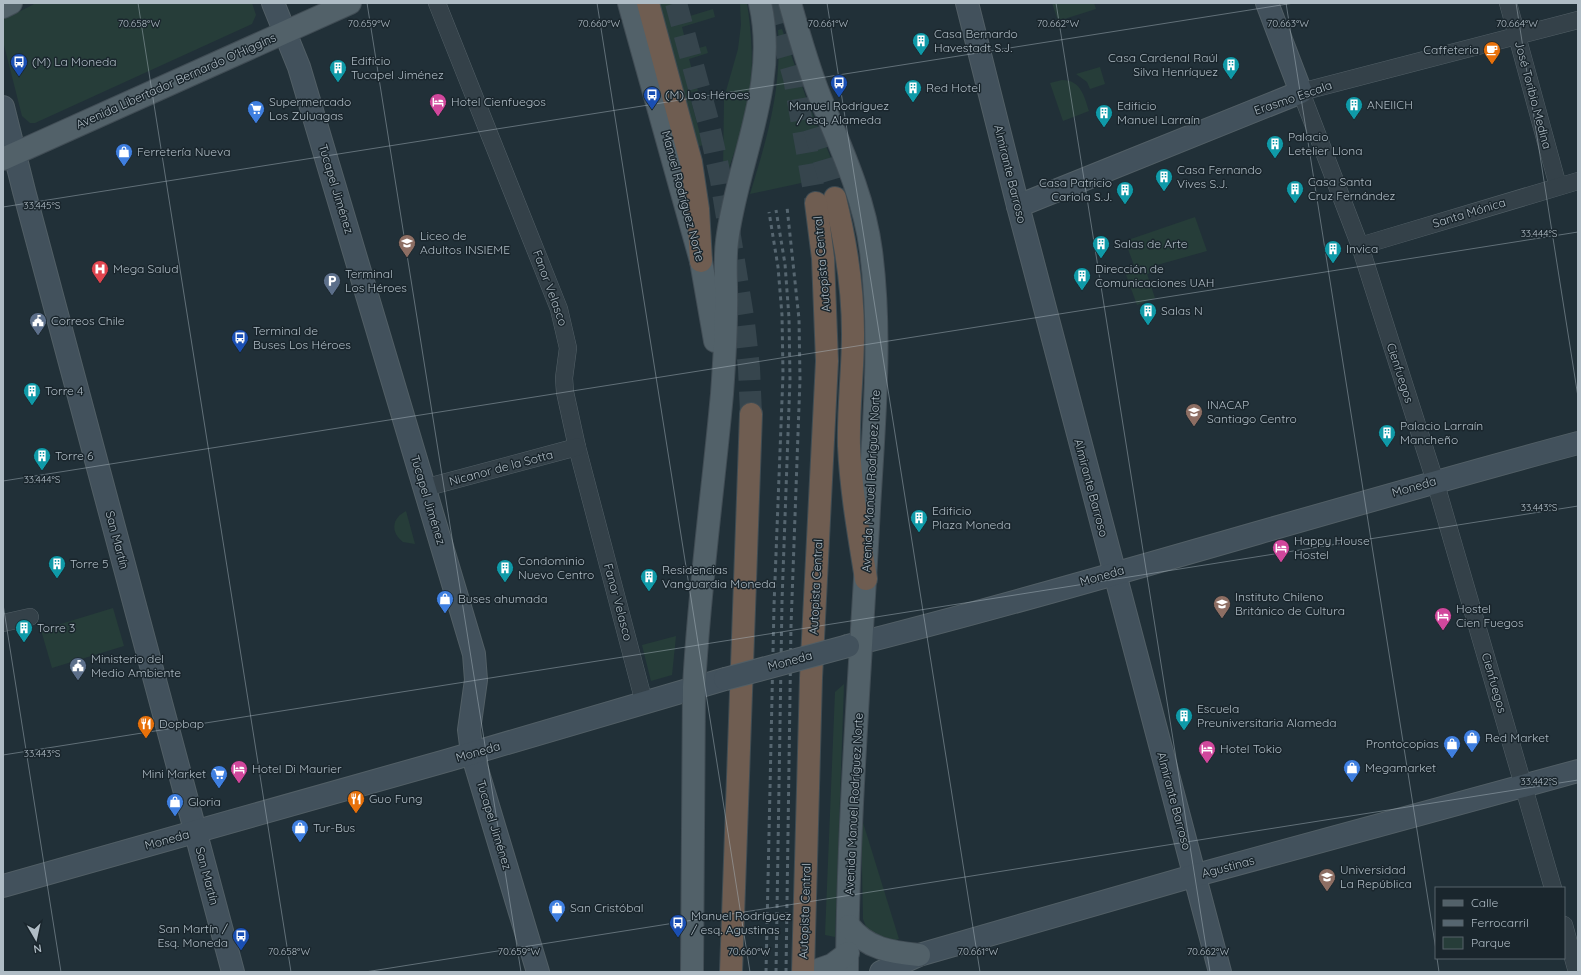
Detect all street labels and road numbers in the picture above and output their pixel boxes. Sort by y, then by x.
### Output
street label: Avenida Libertador Bernardo O'Higgins [73,29,279,132]
street label: José Toribio Medina [1512,39,1555,151]
street label: Erasmo Escala [1252,77,1334,118]
street label: Almirante Barroso [991,123,1030,225]
street label: Manuel Rodríguez Norte [659,129,708,263]
street label: Tucapel Jiménez [316,142,357,236]
street label: Santa Mónica [1430,194,1507,231]
street label: Autopista Central [810,216,833,312]
street label: Fanor Velasco [530,248,571,328]
street label: Cienfuegos [1384,341,1417,405]
street label: Avenida Manuel Rodríguez Norte [858,389,883,573]
street label: Almirante Barroso [1071,437,1112,539]
street label: Nicanor de la Sotta [447,446,554,489]
street label: Tucapel Jiménez [408,453,449,547]
street label: Moneda [1390,473,1438,500]
street label: San Martín [103,509,132,571]
street label: Autopista Central [806,539,826,635]
street label: Fanor Velasco [601,562,636,642]
street label: Moneda [1078,562,1126,589]
street label: Moneda [766,647,814,674]
street label: Cienfuegos [1479,651,1510,715]
street label: Avenida Manuel Rodríguez Norte [841,712,866,896]
street label: Moneda [454,738,502,765]
street label: Almirante Barroso [1154,750,1195,852]
street label: Tucapel Jiménez [474,778,515,872]
street label: Moneda [143,826,191,853]
street label: San Martín [193,845,222,907]
street label: Agustinas [1200,852,1256,881]
street label: Autopista Central [795,863,814,959]

